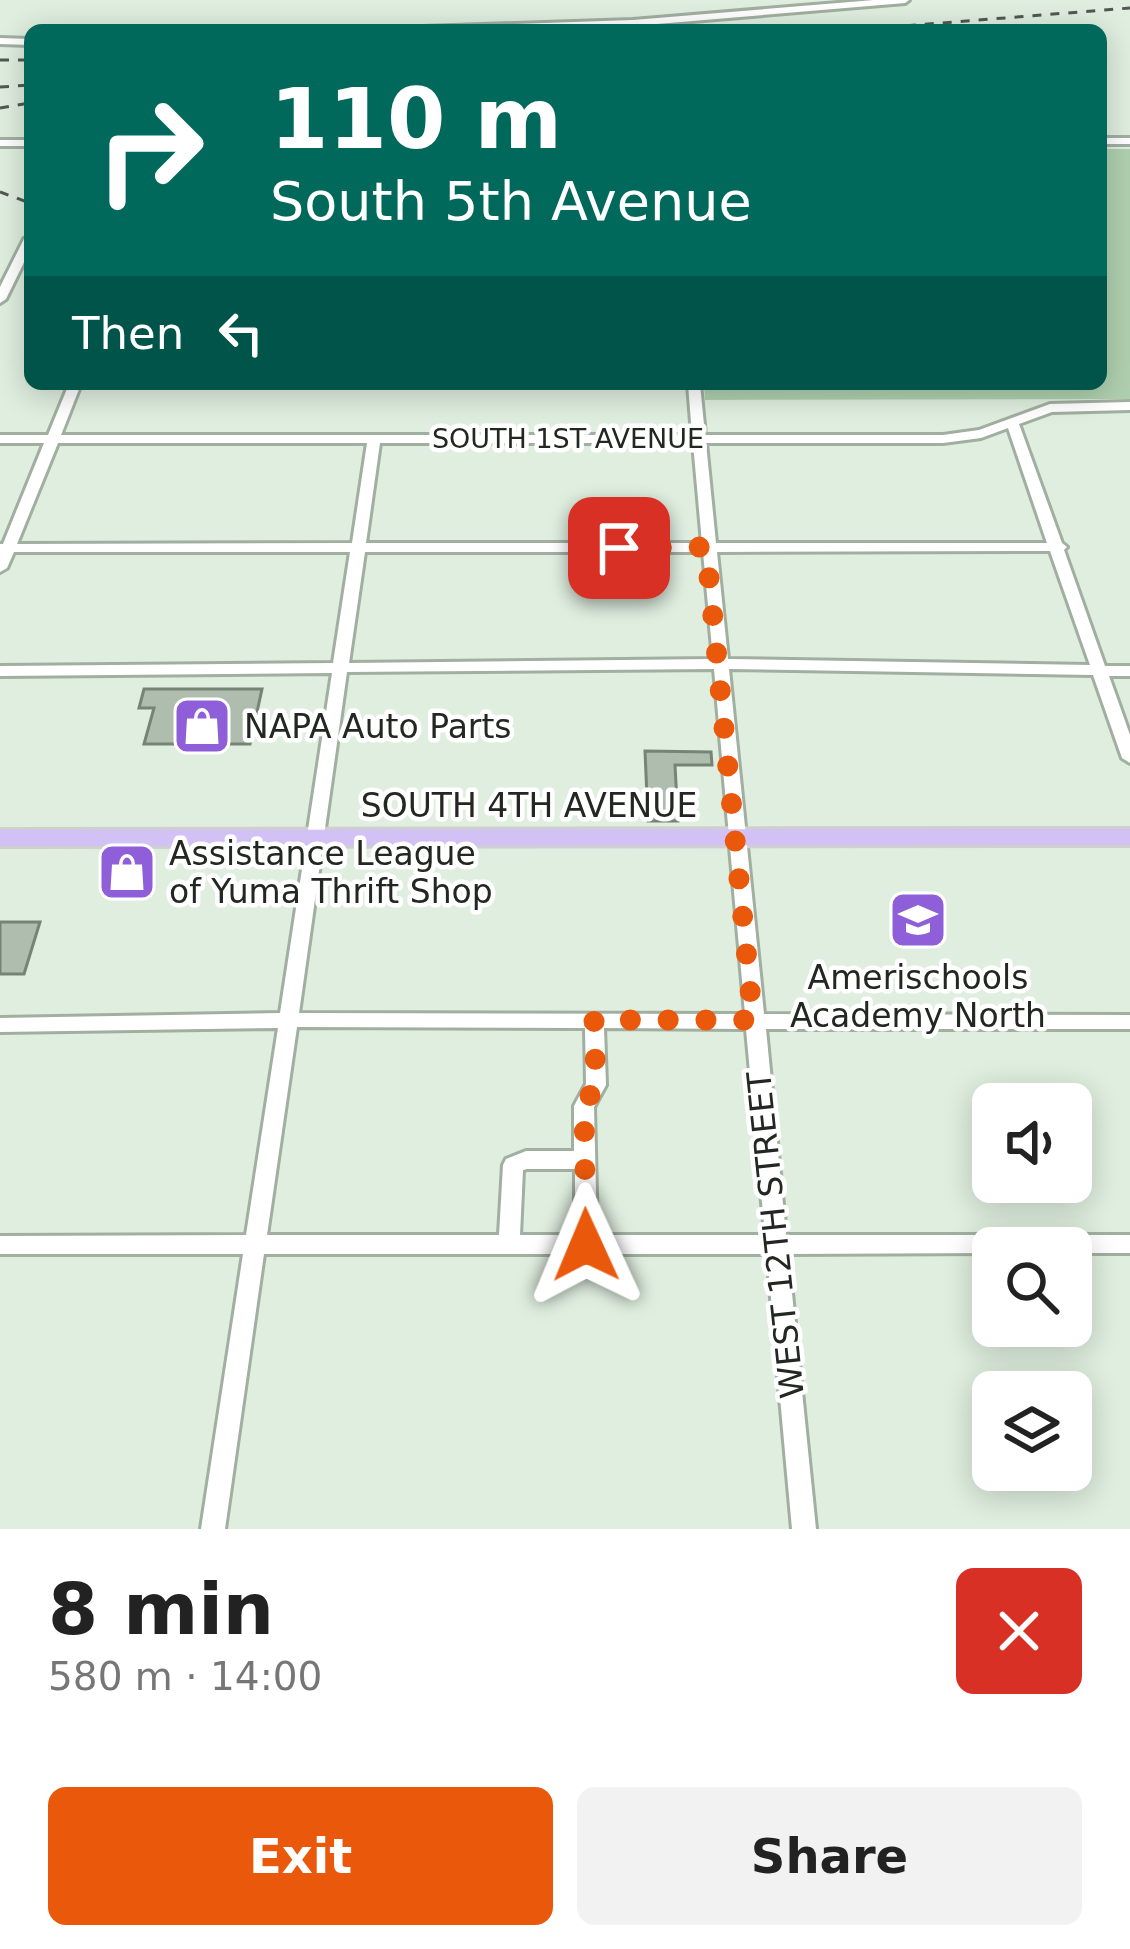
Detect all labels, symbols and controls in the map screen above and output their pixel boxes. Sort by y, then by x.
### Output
text: 110 m [270,70,562,168]
icon: right [72,72,228,228]
text: South 5th Avenue [270,170,752,233]
icon: left [208,300,274,366]
text: Then [72,307,184,360]
street label: SOUTH 1ST AVENUE [432,423,704,454]
pin [568,497,670,599]
icon: arrive [586,515,652,581]
shop icon: NAPA Auto Parts [171,695,233,757]
place label: NAPA Auto Parts [244,707,512,746]
street label: SOUTH 4TH AVENUE [361,786,697,825]
place label: Assistance League of Yuma Thrift Shop [169,834,493,911]
shop icon: Assistance League of Yuma Thrift Shop [96,841,158,903]
school or university icon: Amerischools Academy North [887,889,949,951]
place label: Amerischools Academy North [790,958,1046,1035]
street label: WEST 12TH STREET [739,1069,812,1400]
map controls [972,1083,1092,1491]
button: sound [972,1083,1092,1203]
position arrow [523,1182,649,1308]
button: search [972,1227,1092,1347]
button: layers [972,1371,1092,1491]
text: 8 min [48,1567,274,1651]
button: close [956,1568,1082,1694]
text: 580 m · 14:00 [48,1654,322,1699]
button: Exit [48,1787,553,1925]
button: Share [577,1787,1082,1925]

